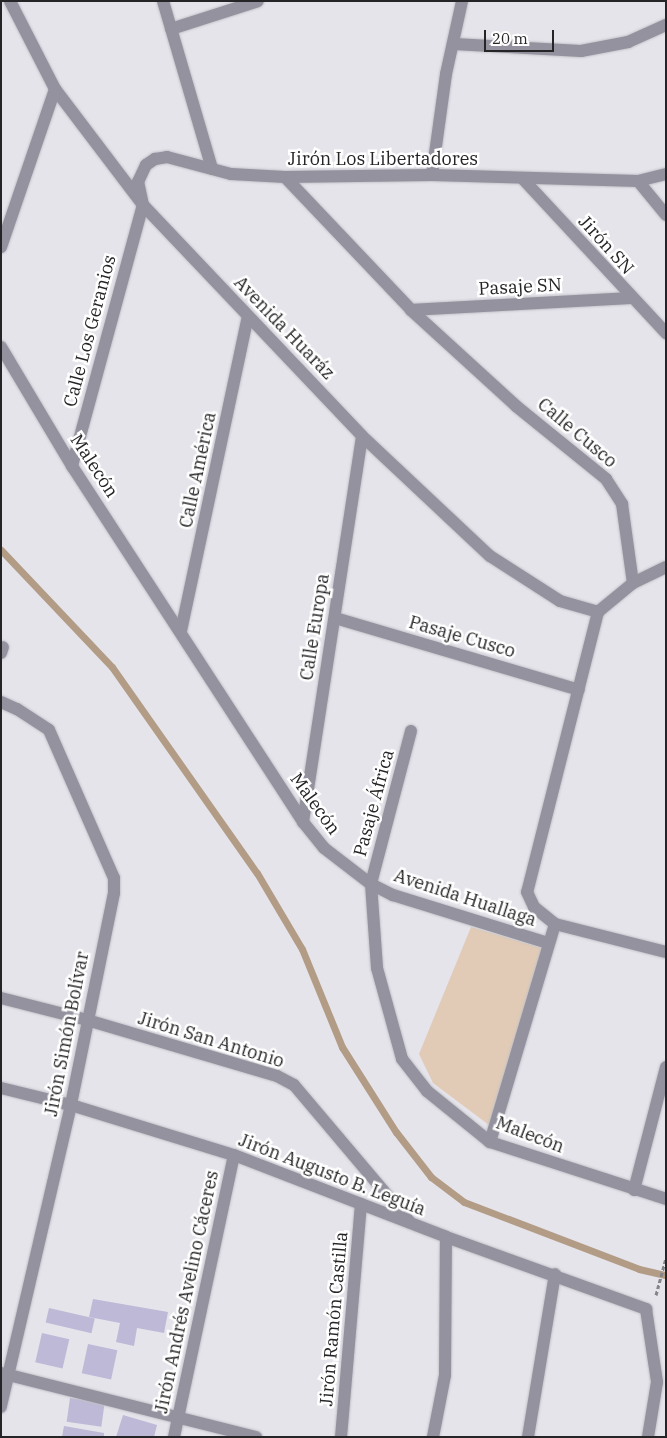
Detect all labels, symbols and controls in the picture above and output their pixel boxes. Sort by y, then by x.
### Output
scale bar [487,20,557,52]
text: 20 m [492,29,528,48]
street label: Jirón Los Libertadores [288,148,478,170]
street label: Jirón SN [574,211,638,279]
street label: Calle Los Geranios [59,253,121,409]
street label: Avenida Huaráz [229,272,339,384]
street label: Pasaje SN [478,274,562,300]
street label: Calle Cusco [533,394,621,472]
street label: Calle América [175,410,221,530]
street label: Malecón [66,430,122,502]
street label: Calle Europa [296,572,334,682]
street label: Pasaje Cusco [406,612,518,662]
street label: Pasaje África [349,747,399,859]
street label: Malecón [285,769,345,839]
street label: Avenida Huallaga [391,865,539,931]
street label: Jirón Simón Bolívar [40,950,94,1118]
street label: Jirón San Antonio [135,1008,287,1072]
street label: Malecón [493,1112,567,1158]
street label: Jirón Augusto B. Leguía [236,1129,428,1221]
street label: Jirón Andrés Avelino Cáceres [151,1169,223,1415]
street label: Jirón Ramón Castilla [316,1231,352,1407]

